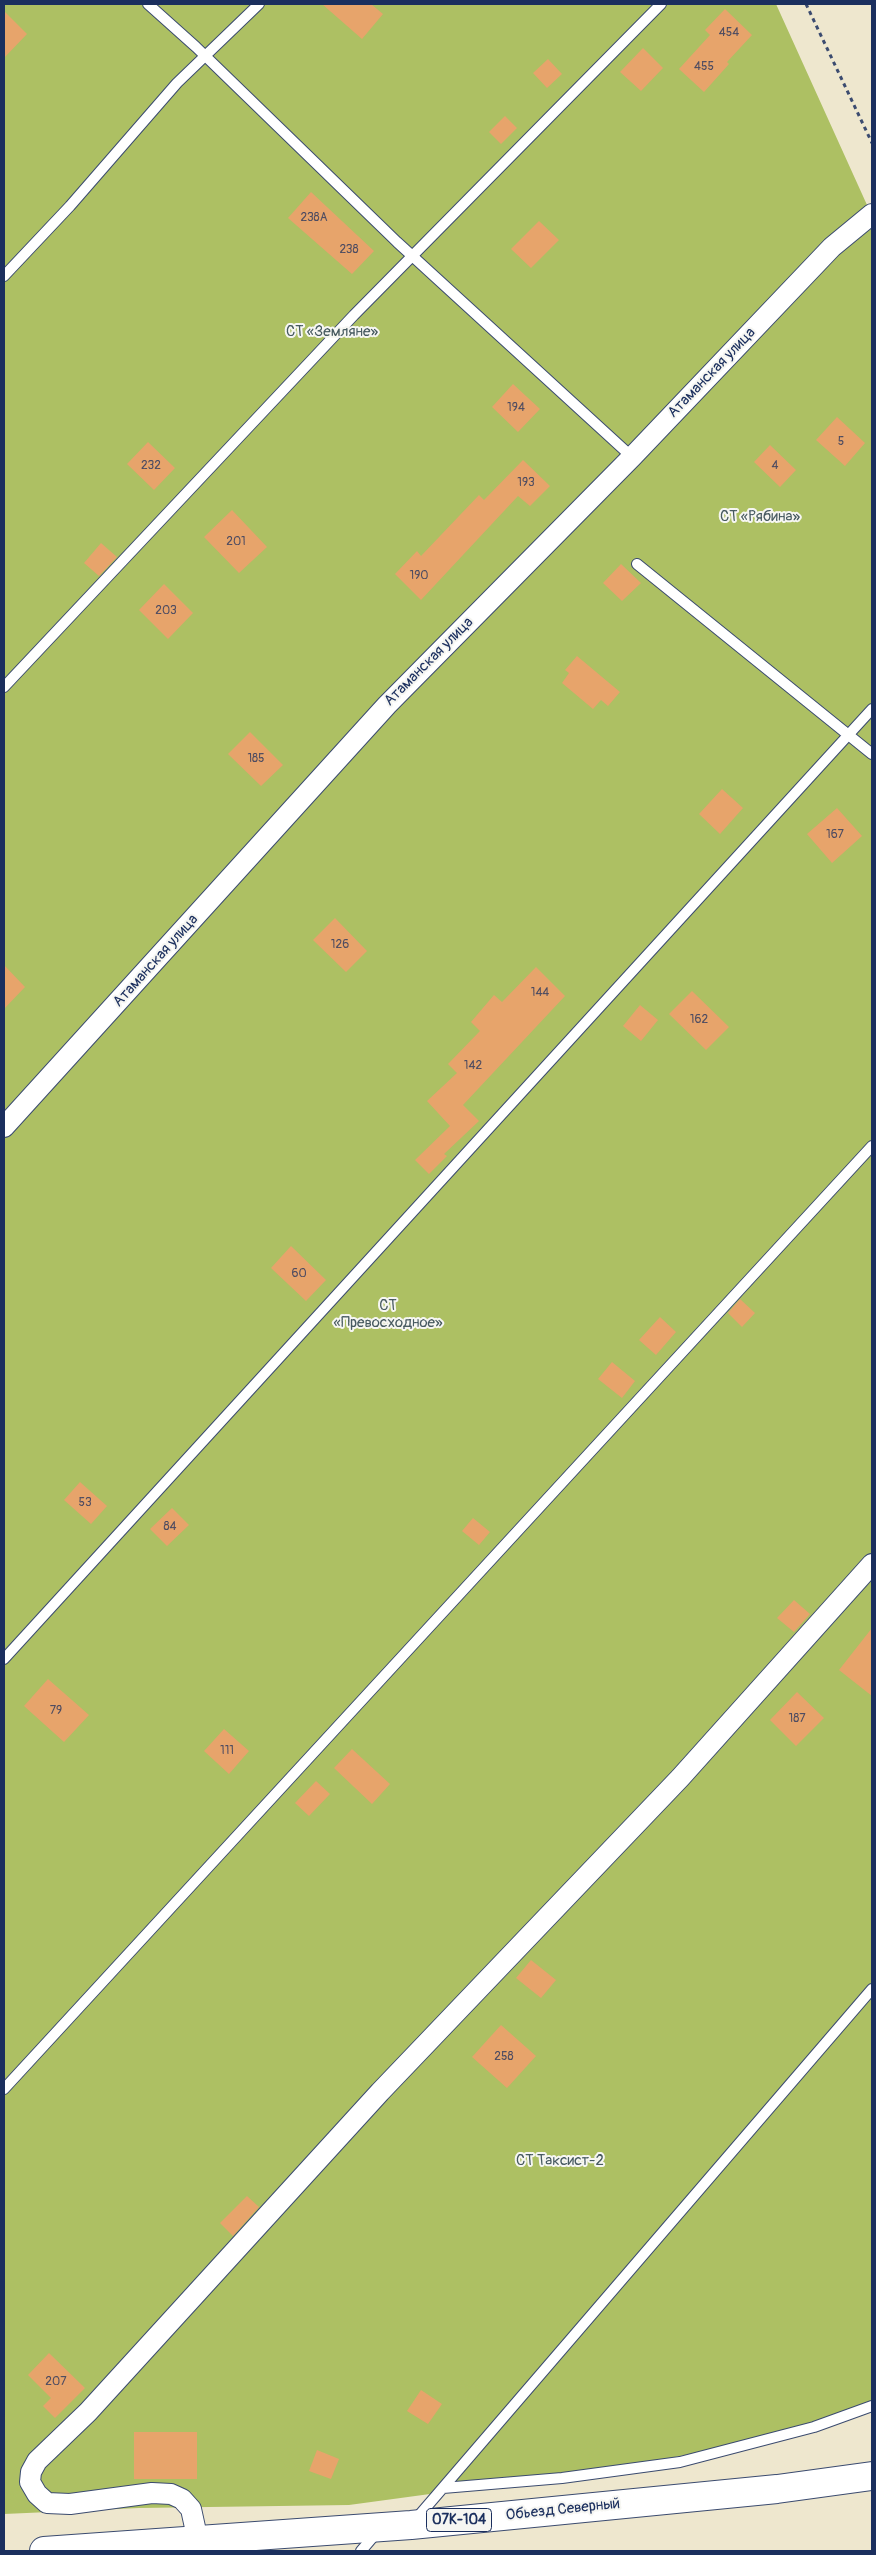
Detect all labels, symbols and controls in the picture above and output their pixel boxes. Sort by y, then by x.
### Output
house number: 454 [719,26,739,40]
house number: 455 [694,60,714,74]
house number: 238А [301,211,327,225]
house number: 238 [339,243,359,257]
park label: СТ «Земляне» [286,323,378,341]
street label: Атаманская улица [664,324,760,422]
house number: 194 [507,401,525,415]
house number: 5 [838,435,844,449]
house number: 232 [141,459,161,473]
house number: 4 [772,459,778,473]
house number: 193 [517,476,535,490]
park label: СТ «Рябина» [720,508,800,526]
house number: 201 [226,535,246,549]
house number: 190 [409,569,429,583]
house number: 203 [155,604,177,618]
street label: Атаманская улица [381,614,477,710]
house number: 185 [247,752,265,766]
house number: 167 [826,828,844,842]
street label: Атаманская улица [110,911,202,1011]
house number: 126 [331,938,349,952]
house number: 144 [531,986,549,1000]
house number: 162 [690,1013,708,1027]
house number: 142 [464,1059,482,1073]
house number: 60 [291,1267,307,1281]
park label: СТ «Превосходное» [333,1297,443,1332]
house number: 53 [78,1496,92,1510]
house number: 84 [163,1520,177,1534]
house number: 79 [50,1704,62,1718]
house number: 187 [788,1712,806,1726]
house number: 111 [220,1744,234,1758]
house number: 258 [494,2050,514,2064]
park label: СТ Таксист-2 [516,2152,604,2170]
house number: 207 [45,2375,67,2389]
street label: Обьезд Северный [505,2495,621,2525]
road number: 07К-104 [426,2508,492,2532]

